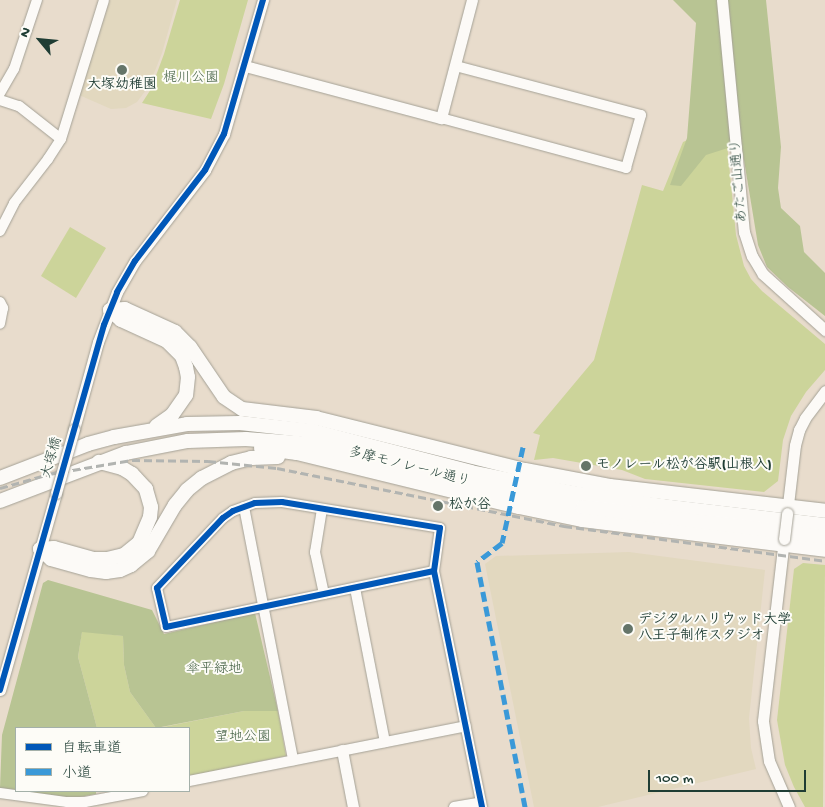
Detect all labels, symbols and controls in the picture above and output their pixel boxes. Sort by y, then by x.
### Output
north arrow [15,15,65,65]
text: N [17,25,36,41]
marker: 大塚幼稚園 [116,64,128,76]
park label: 梶川公園 [163,71,219,87]
place label: 大塚幼稚園 [87,78,157,94]
street label: あたご山通り [728,138,752,224]
street label: 大塚橋 [39,435,67,481]
street label: 多摩モノレール通り [346,445,472,491]
place label: モノレール松が谷駅(山根入) [596,458,772,474]
marker: モノレール松が谷駅(山根入) [580,460,592,472]
place label: 松が谷 [449,498,491,514]
marker: 松が谷 [431,499,445,513]
place label: デジタルハリウッド大学 八王子制作スタジオ [638,613,792,646]
marker: デジタルハリウッド大学 八王子制作スタジオ [622,623,634,635]
park label: 傘平緑地 [186,662,242,678]
legend [15,727,190,792]
park label: 望地公園 [215,730,271,746]
text: 自転車道 [62,740,122,758]
scale bar [650,760,808,792]
text: 小道 [62,765,92,783]
text: 100 m [656,770,693,788]

